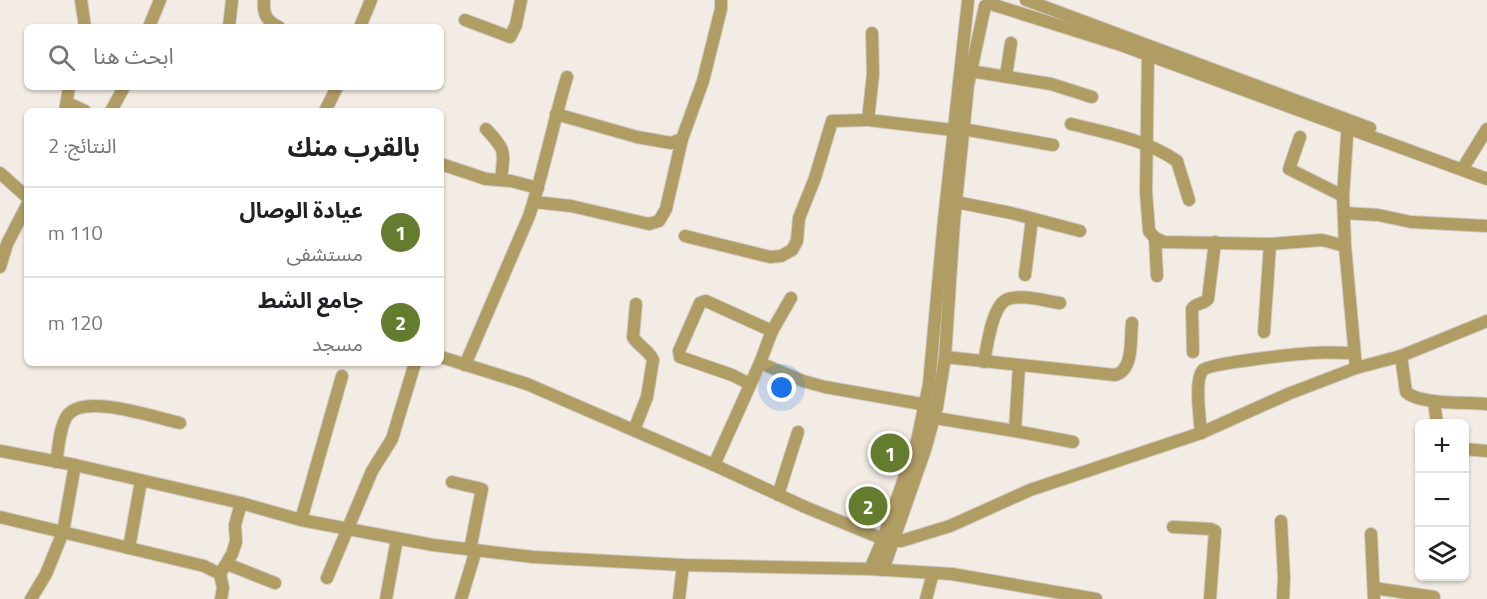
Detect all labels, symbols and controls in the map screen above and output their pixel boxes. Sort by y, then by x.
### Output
search box [24,24,444,90]
text: ابحث هنا [93,39,174,73]
icon: search [45,41,78,74]
text: بالقرب منك [288,127,420,166]
text: النتائج: 2 [48,130,116,161]
text: عيادة الوصال [239,193,363,227]
text: 110 m [48,217,103,248]
text: 1 [395,217,406,248]
text: مستشفى [286,238,363,269]
text: جامع الشط [258,283,363,317]
text: 120 m [48,307,103,338]
text: 2 [395,307,406,338]
text: مسجد [312,328,363,359]
your location [767,373,796,402]
map controls [1415,419,1469,581]
button: + [1415,419,1469,473]
pin: 1 [870,430,910,476]
button: − [1415,473,1469,527]
pin: 2 [848,484,888,528]
button: layers [1415,527,1469,581]

